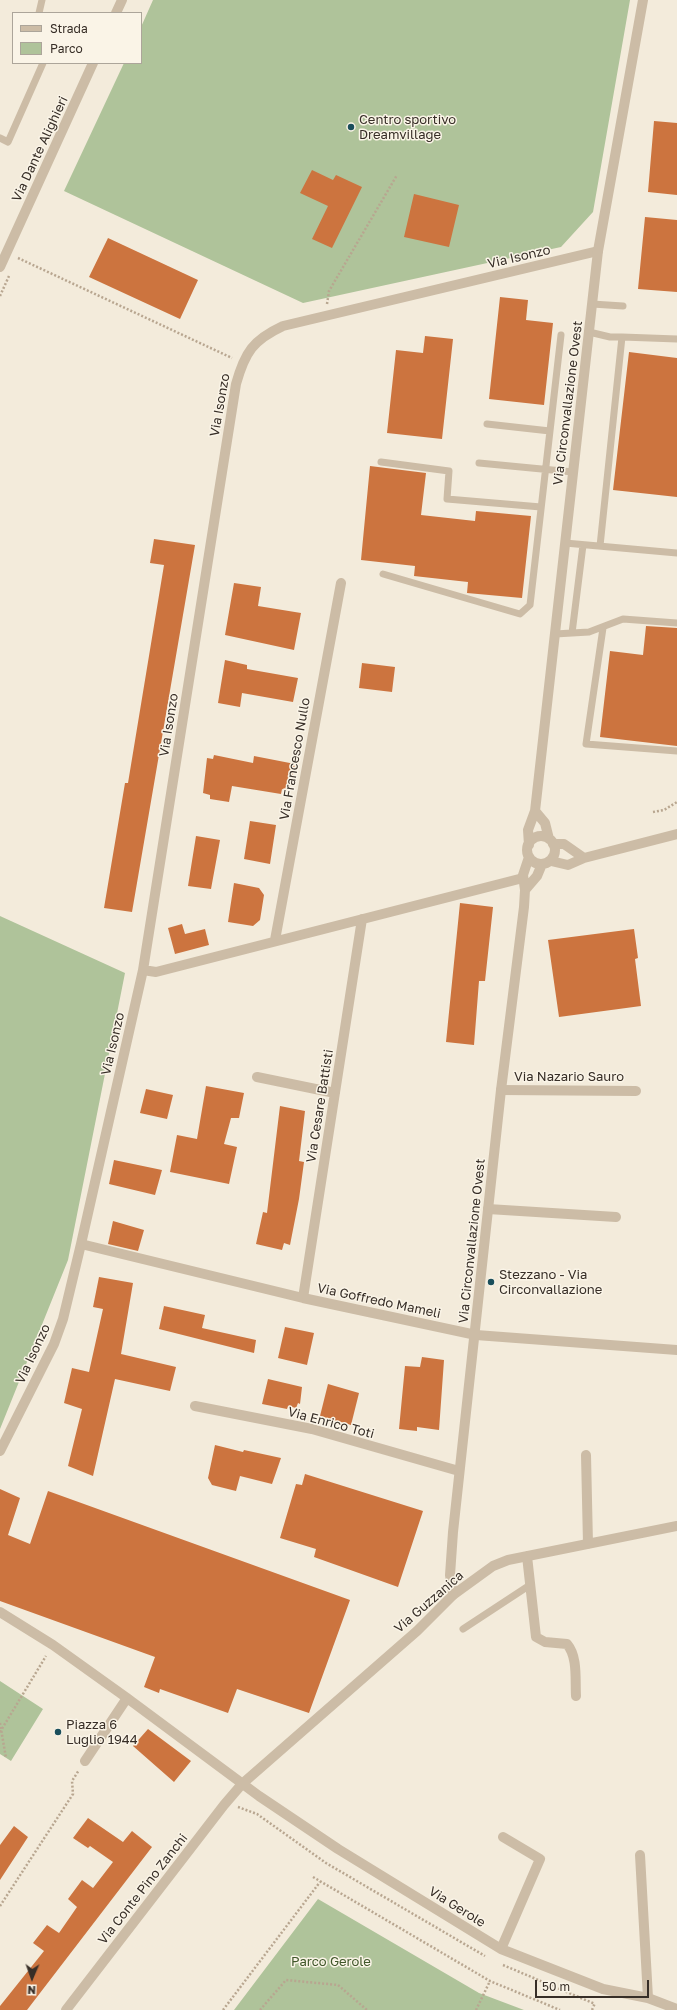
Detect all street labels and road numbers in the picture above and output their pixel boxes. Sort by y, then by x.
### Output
street label: Via Dante Alighieri [9,94,71,204]
street label: Via Isonzo [486,242,552,272]
street label: Via Circonvallazione Ovest [550,320,586,486]
street label: Via Isonzo [207,372,233,438]
street label: Via Isonzo [156,692,182,758]
street label: Via Francesco Nullo [277,696,313,822]
street label: Via Isonzo [98,1011,128,1077]
street label: Via Cesare Battisti [303,1048,337,1164]
street label: Via Nazario Sauro [514,1069,624,1085]
street label: Via Circonvallazione Ovest [456,1158,488,1324]
street label: Via Goffredo Mameli [316,1280,442,1322]
street label: Via Isonzo [12,1322,54,1386]
street label: Via Enrico Toti [286,1404,376,1442]
street label: Via Guzzanica [391,1568,467,1636]
street label: Via Conte Pino Zanchi [95,1831,191,1947]
street label: Via Gerole [426,1883,488,1931]

